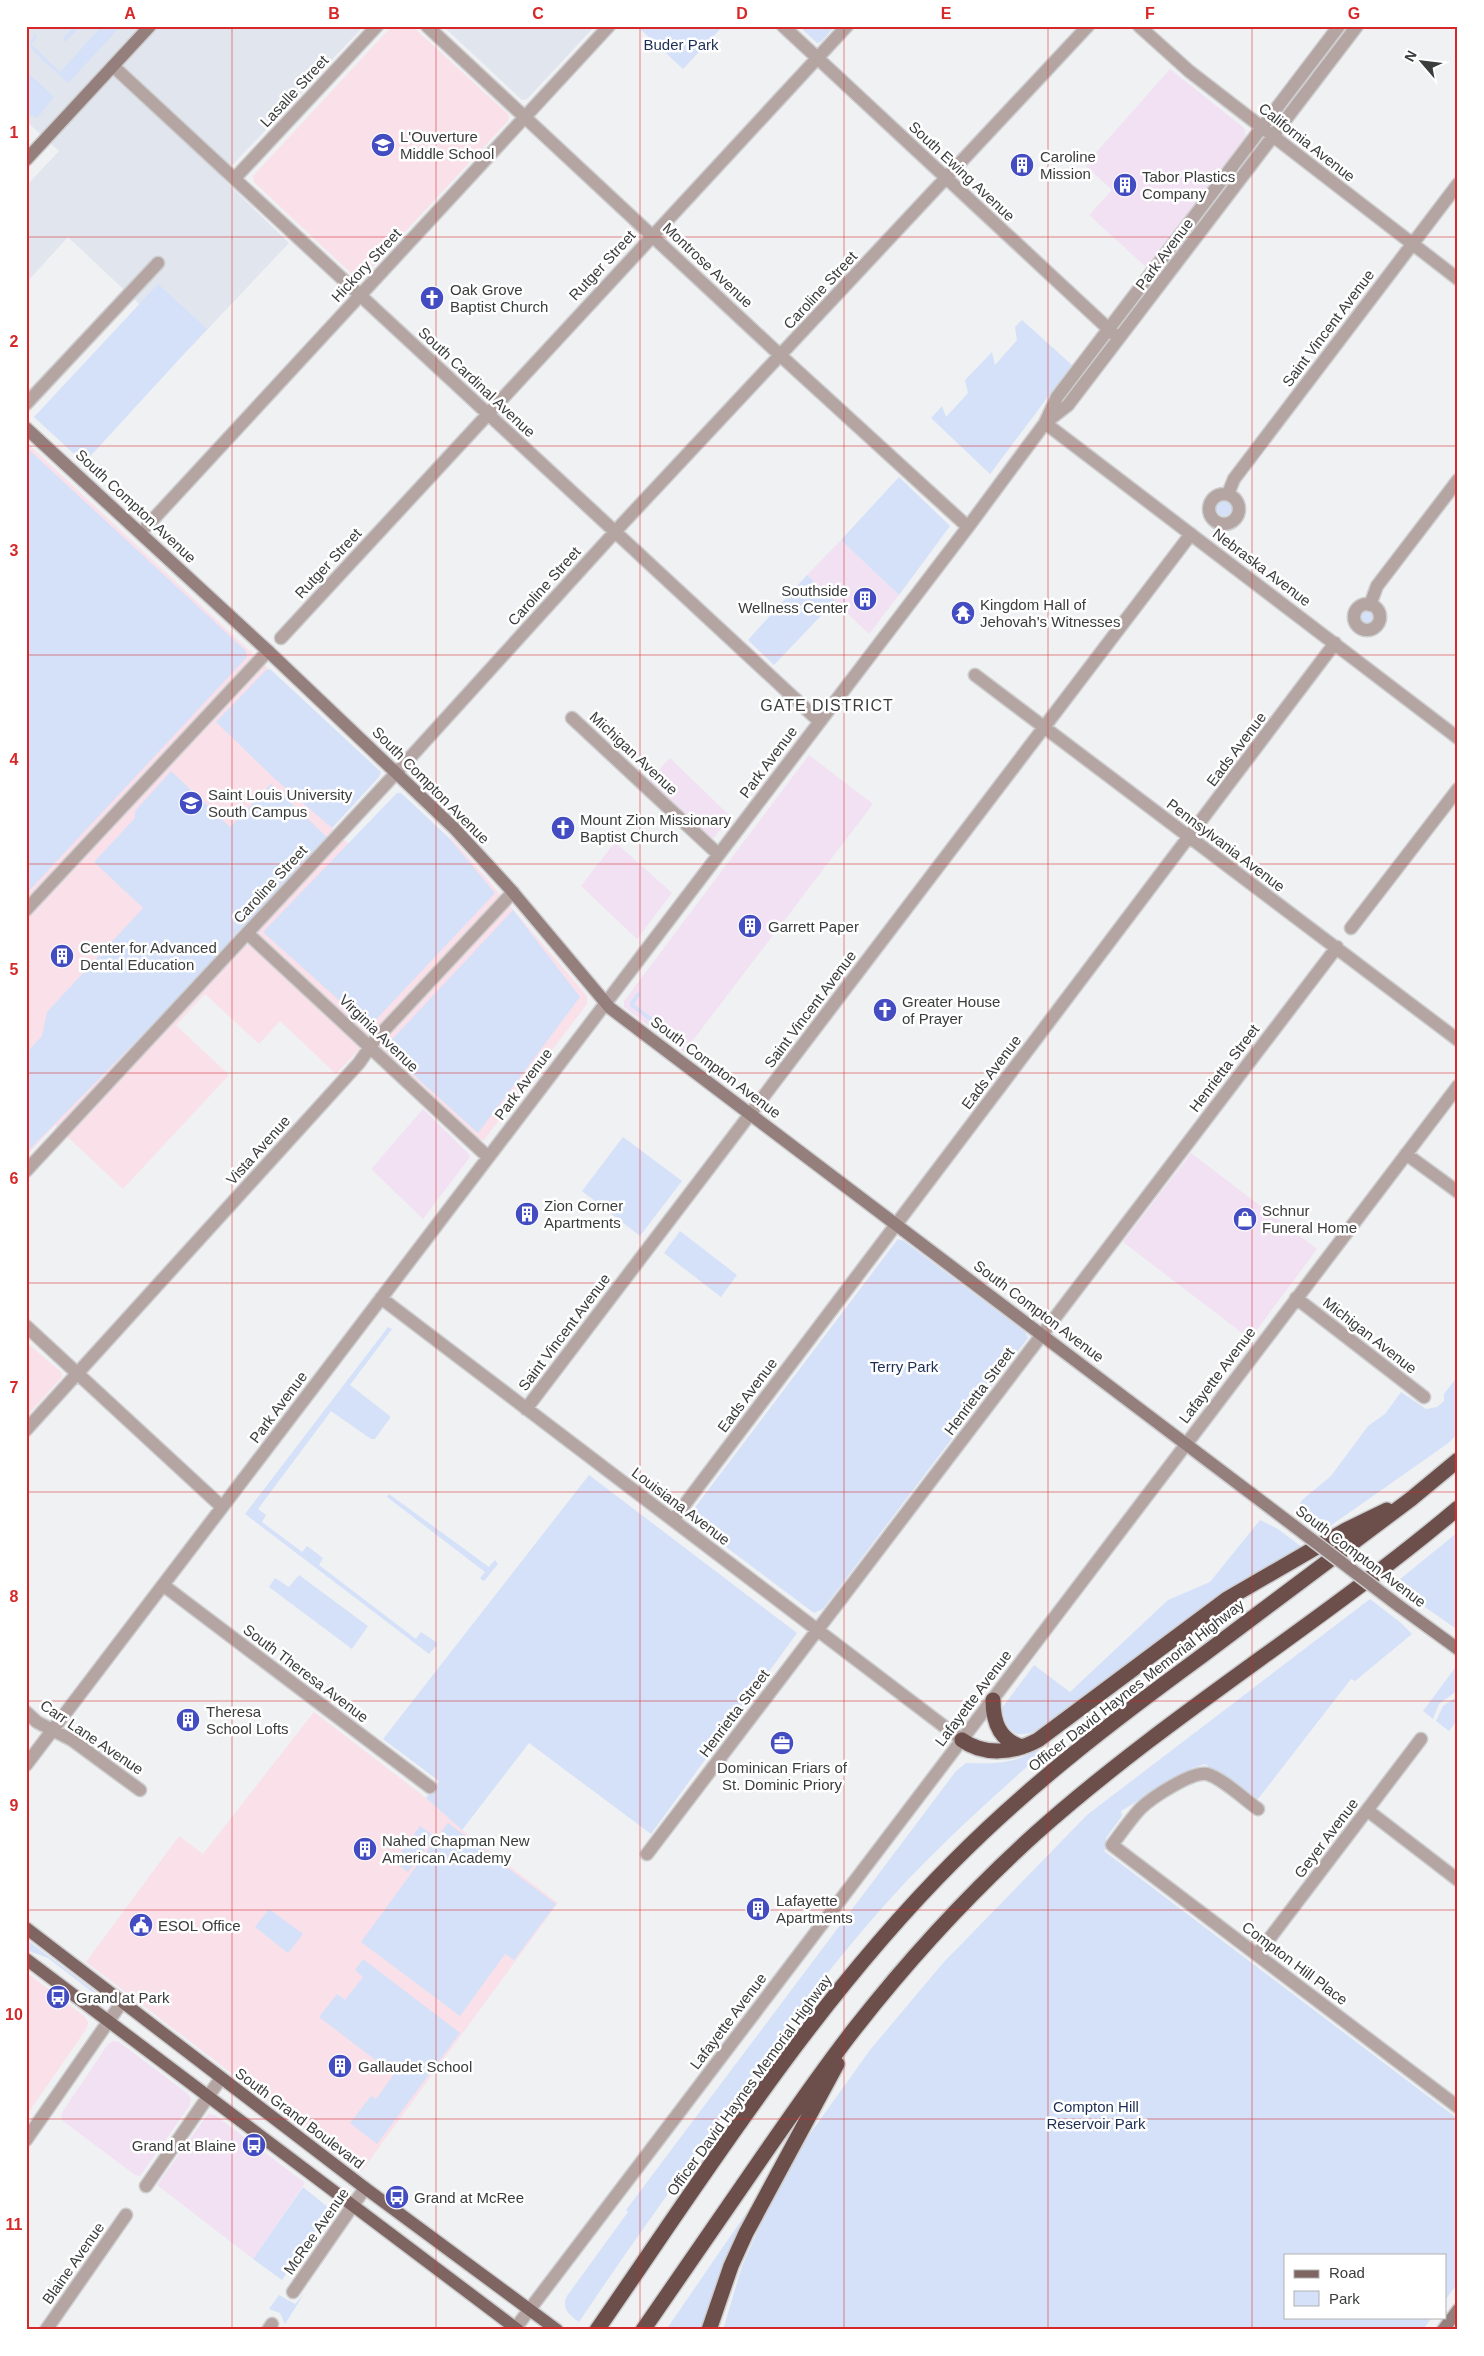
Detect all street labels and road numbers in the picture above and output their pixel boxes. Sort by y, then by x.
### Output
street label: Lasalle Street [257,51,332,130]
street label: California Avenue [1256,99,1358,185]
street label: South Ewing Avenue [906,118,1018,224]
street label: Park Avenue [1132,215,1196,293]
street label: Montrose Avenue [660,219,756,311]
street label: Hickory Street [328,224,405,305]
street label: Rutger Street [565,226,639,303]
street label: Caroline Street [780,247,861,332]
street label: Saint Vincent Avenue [1278,266,1378,390]
street label: South Cardinal Avenue [415,324,539,440]
street label: South Compton Avenue [72,446,200,566]
street label: Rutger Street [291,524,365,601]
street label: Nebraska Avenue [1210,525,1314,609]
street label: Caroline Street [504,543,584,629]
street label: Michigan Avenue [587,708,681,798]
street label: Eads Avenue [1203,709,1269,789]
street label: South Compton Avenue [369,723,493,847]
street label: Park Avenue [736,723,800,801]
street label: Pennsylvania Avenue [1164,795,1288,895]
street label: Caroline Street [230,841,311,926]
street label: Saint Vincent Avenue [760,947,860,1071]
street label: Virginia Avenue [336,991,422,1075]
street label: South Compton Avenue [648,1013,784,1121]
street label: Henrietta Street [1186,1020,1263,1115]
street label: Eads Avenue [958,1032,1024,1112]
street label: Park Avenue [491,1045,555,1123]
street label: Vista Avenue [223,1112,293,1188]
street label: South Compton Avenue [971,1257,1107,1365]
street label: Saint Vincent Avenue [514,1270,614,1394]
street label: Michigan Avenue [1320,1293,1420,1377]
street label: Lafayette Avenue [1175,1324,1259,1426]
street label: Henrietta Street [941,1343,1018,1438]
street label: Eads Avenue [714,1355,780,1435]
street label: Park Avenue [246,1368,310,1446]
street label: Louisiana Avenue [629,1464,733,1548]
street label: South Compton Avenue [1293,1502,1429,1610]
street label: Officer David Haynes Memorial Highway [1025,1595,1248,1774]
street label: South Theresa Avenue [240,1620,372,1726]
street label: Lafayette Avenue [931,1647,1015,1749]
street label: Henrietta Street [696,1665,773,1760]
street label: Carr Lane Avenue [37,1696,147,1778]
street label: Geyer Avenue [1291,1795,1361,1881]
street label: Compton Hill Place [1239,1918,1351,2008]
street label: Lafayette Avenue [686,1970,770,2072]
street label: Officer David Haynes Memorial Highway [663,1971,835,2199]
street label: South Grand Boulevard [232,2064,368,2172]
street label: McRee Avenue [280,2185,352,2277]
street label: Blaine Avenue [39,2219,107,2307]

